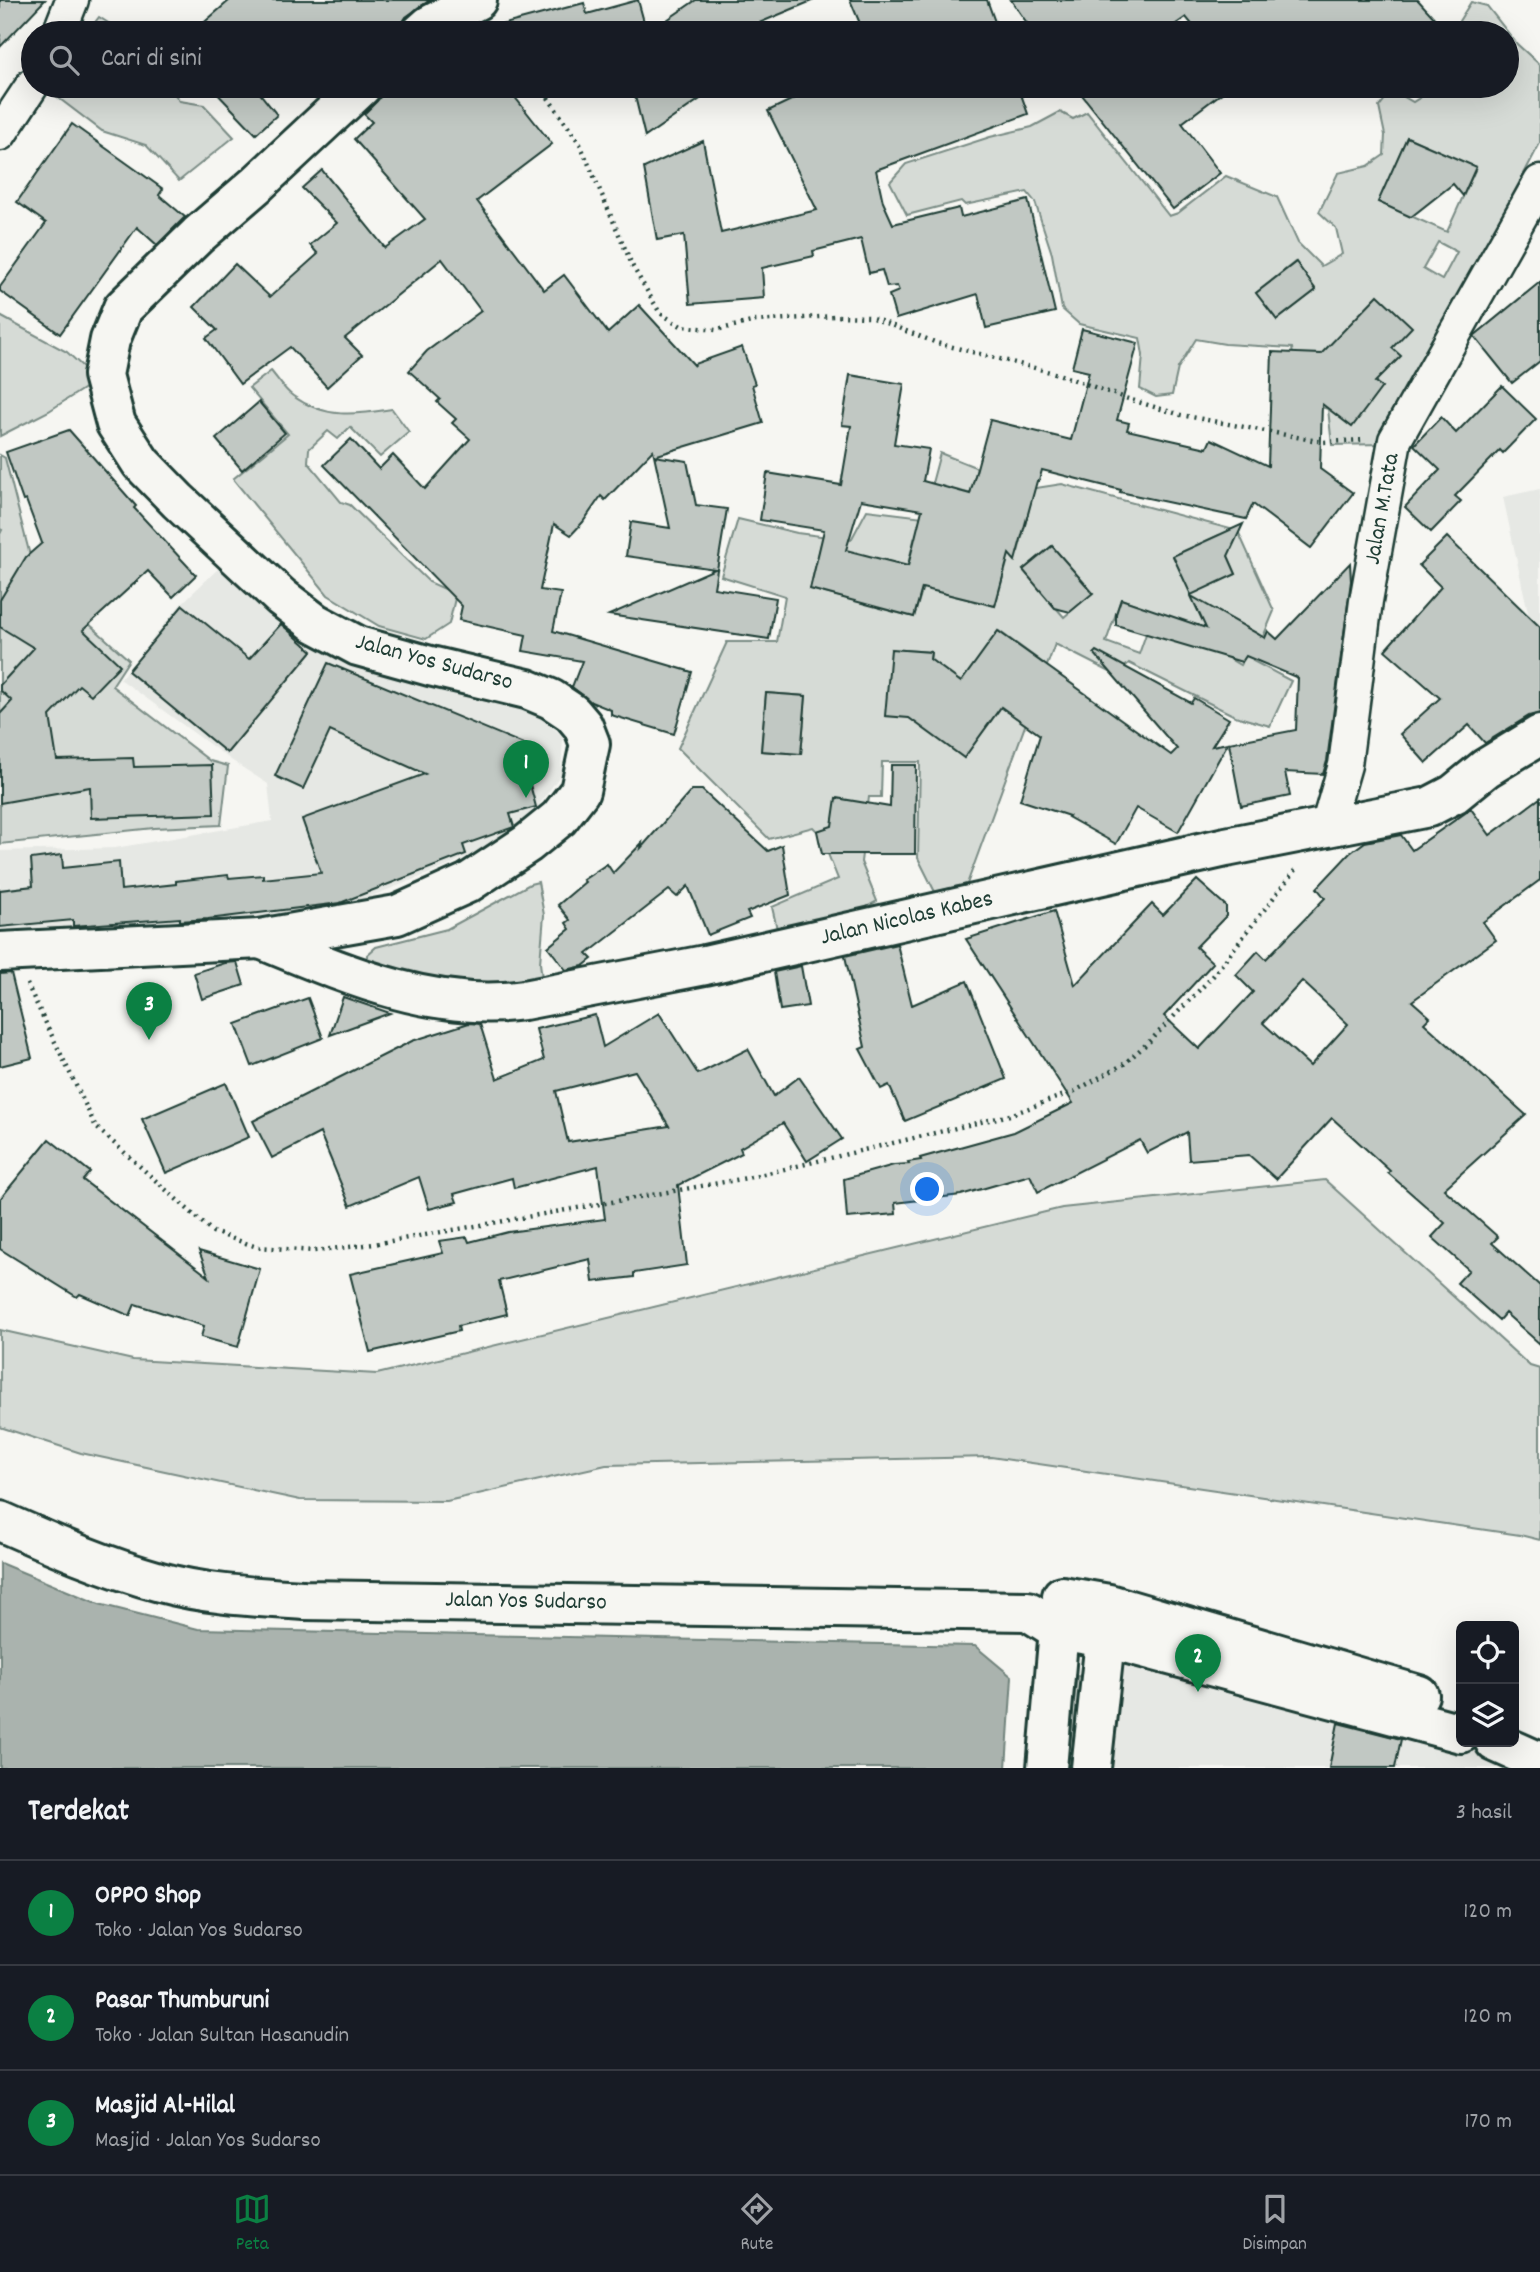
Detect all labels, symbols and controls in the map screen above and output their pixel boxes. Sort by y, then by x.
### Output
search box [21,21,1519,98]
icon: search [45,41,83,79]
text: Cari di sini [101,41,202,78]
street label: Jalan M.Tata [1356,450,1410,567]
street label: Jalan Yos Sudarso [351,626,517,700]
pin: 1 [503,740,549,798]
street label: Jalan Nicolas Kabes [817,883,997,955]
pin: 3 [126,982,172,1040]
your location [910,1172,944,1206]
street label: Jalan Yos Sudarso [445,1584,607,1620]
map controls [1456,1621,1519,1747]
button: locate [1456,1621,1519,1684]
pin: 2 [1175,1634,1221,1692]
button: layers [1456,1684,1519,1747]
text: Terdekat [28,1792,129,1835]
text: 3 hasil [1456,1797,1512,1830]
text: OPPO Shop [95,1878,201,1915]
text: 1 [48,1896,54,1929]
text: 120 m [1463,1896,1512,1929]
text: Toko · Jalan Yos Sudarso [95,1915,303,1948]
text: Pasar Thumburuni [95,1983,269,2020]
text: 2 [46,2001,56,2034]
text: 120 m [1463,2001,1512,2034]
text: Toko · Jalan Sultan Hasanudin [95,2020,349,2053]
text: Masjid Al-Hilal [95,2088,235,2125]
text: 3 [46,2106,56,2139]
text: 170 m [1465,2106,1512,2139]
text: Masjid · Jalan Yos Sudarso [95,2125,321,2158]
tab: Peta [233,2190,271,2259]
tab: Rute [738,2190,776,2259]
tab: Disimpan [1242,2190,1307,2259]

